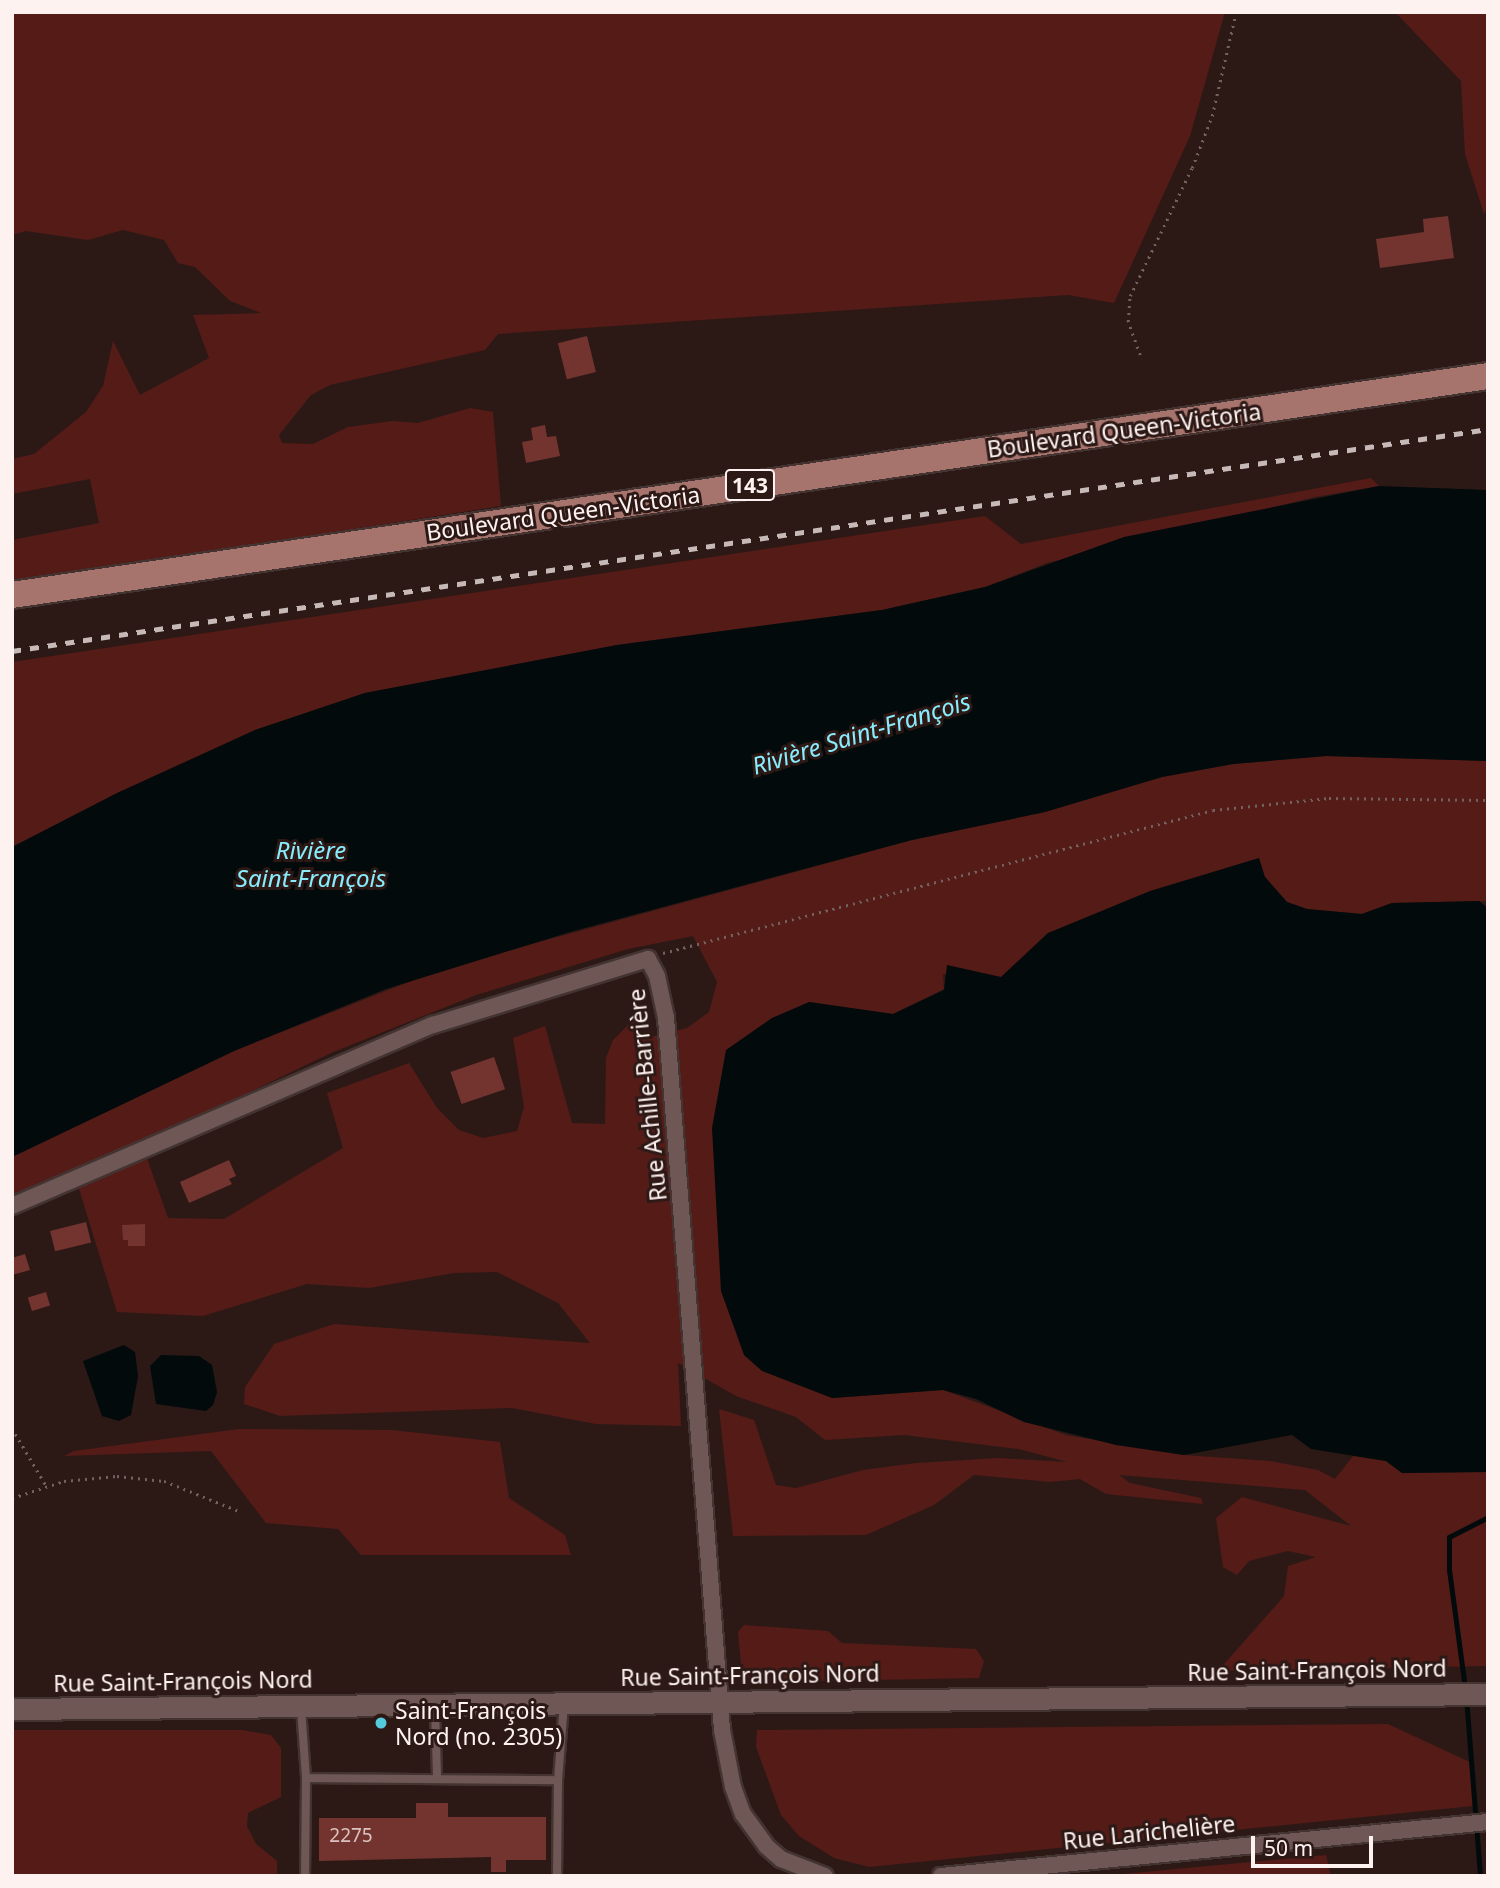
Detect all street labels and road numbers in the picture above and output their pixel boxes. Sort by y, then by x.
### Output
street label: Boulevard Queen-Victoria [985,397,1263,463]
road number: 143 [724,468,776,503]
street label: Boulevard Queen-Victoria [424,480,702,546]
street label: Rue Achille-Barrière [622,987,672,1203]
street label: Rue Saint-François Nord [1187,1654,1447,1686]
street label: Rue Saint-François Nord [620,1659,880,1691]
street label: Rue Saint-François Nord [53,1665,313,1697]
street label: Rue Larichelière [1062,1809,1236,1855]

